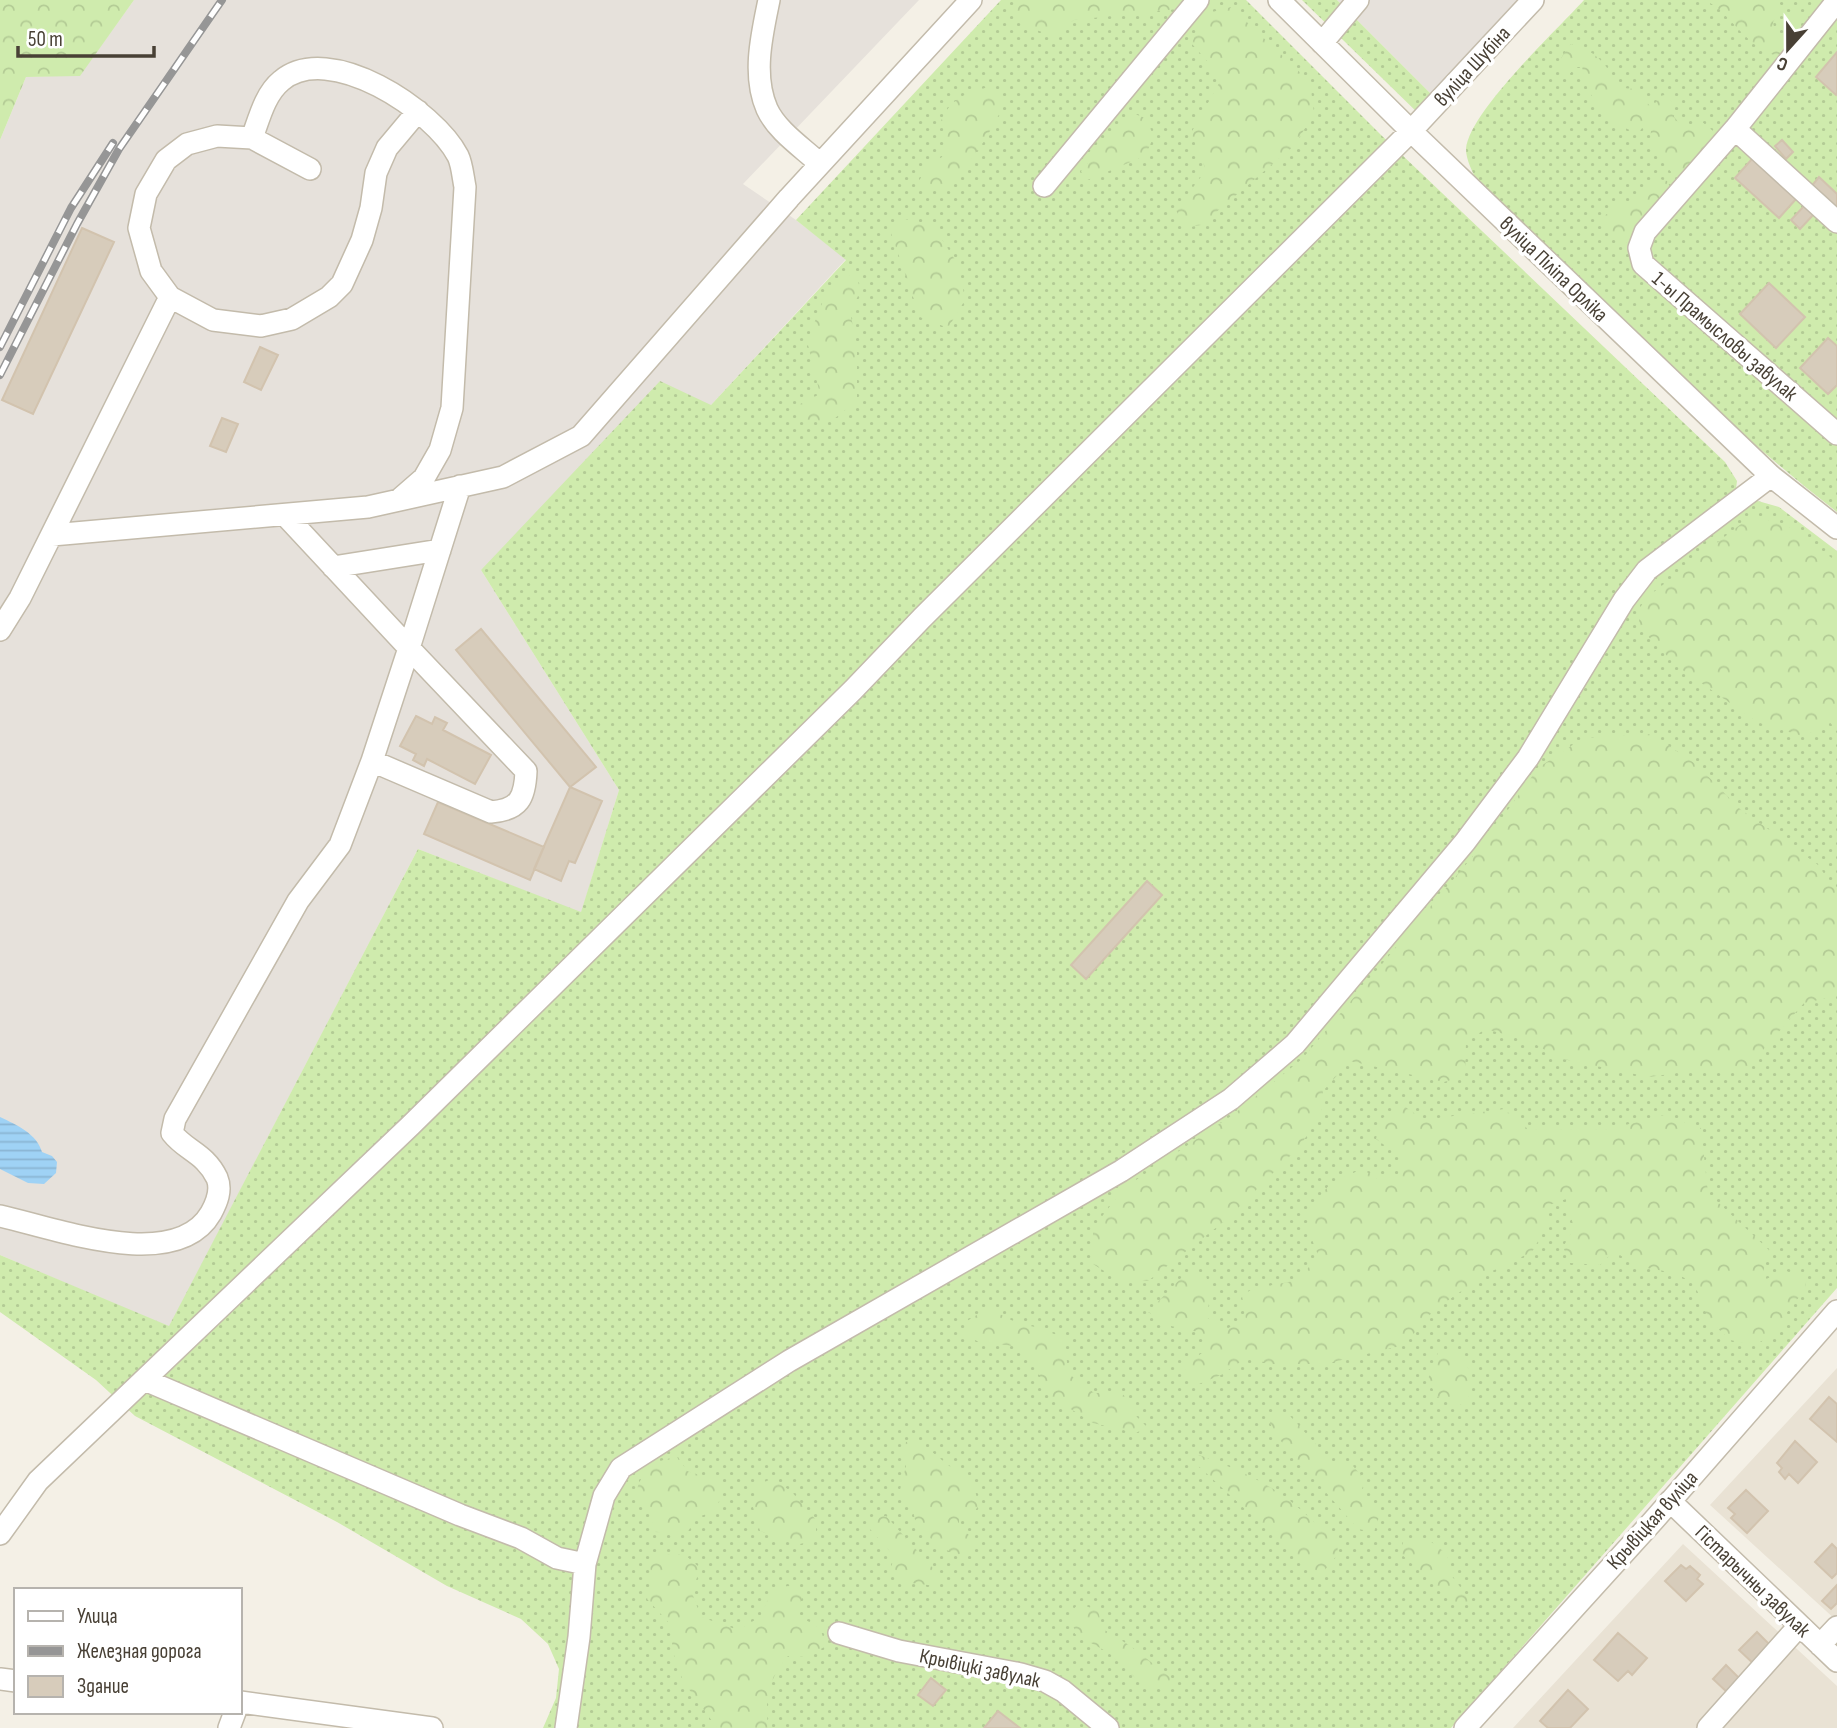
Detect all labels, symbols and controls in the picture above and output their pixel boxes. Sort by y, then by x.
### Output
scale bar [18,14,154,58]
north arrow [1753,14,1823,84]
street label: вуліца Шубіна [1429,21,1516,112]
text: 50 m [28,27,63,52]
text: С [1774,51,1791,76]
street label: вуліца Піліпа Орліка [1494,211,1613,327]
street label: 1-ы Прамысловы завулак [1647,266,1803,406]
street label: Крывіцкая вуліца [1602,1466,1703,1575]
street label: Гістарычны завулак [1690,1520,1816,1643]
legend [14,1588,242,1714]
text: Улица [77,1604,118,1629]
text: Железная дорога [77,1639,202,1664]
street label: Крывіцкі завулак [917,1643,1043,1693]
text: Здание [77,1674,129,1699]

